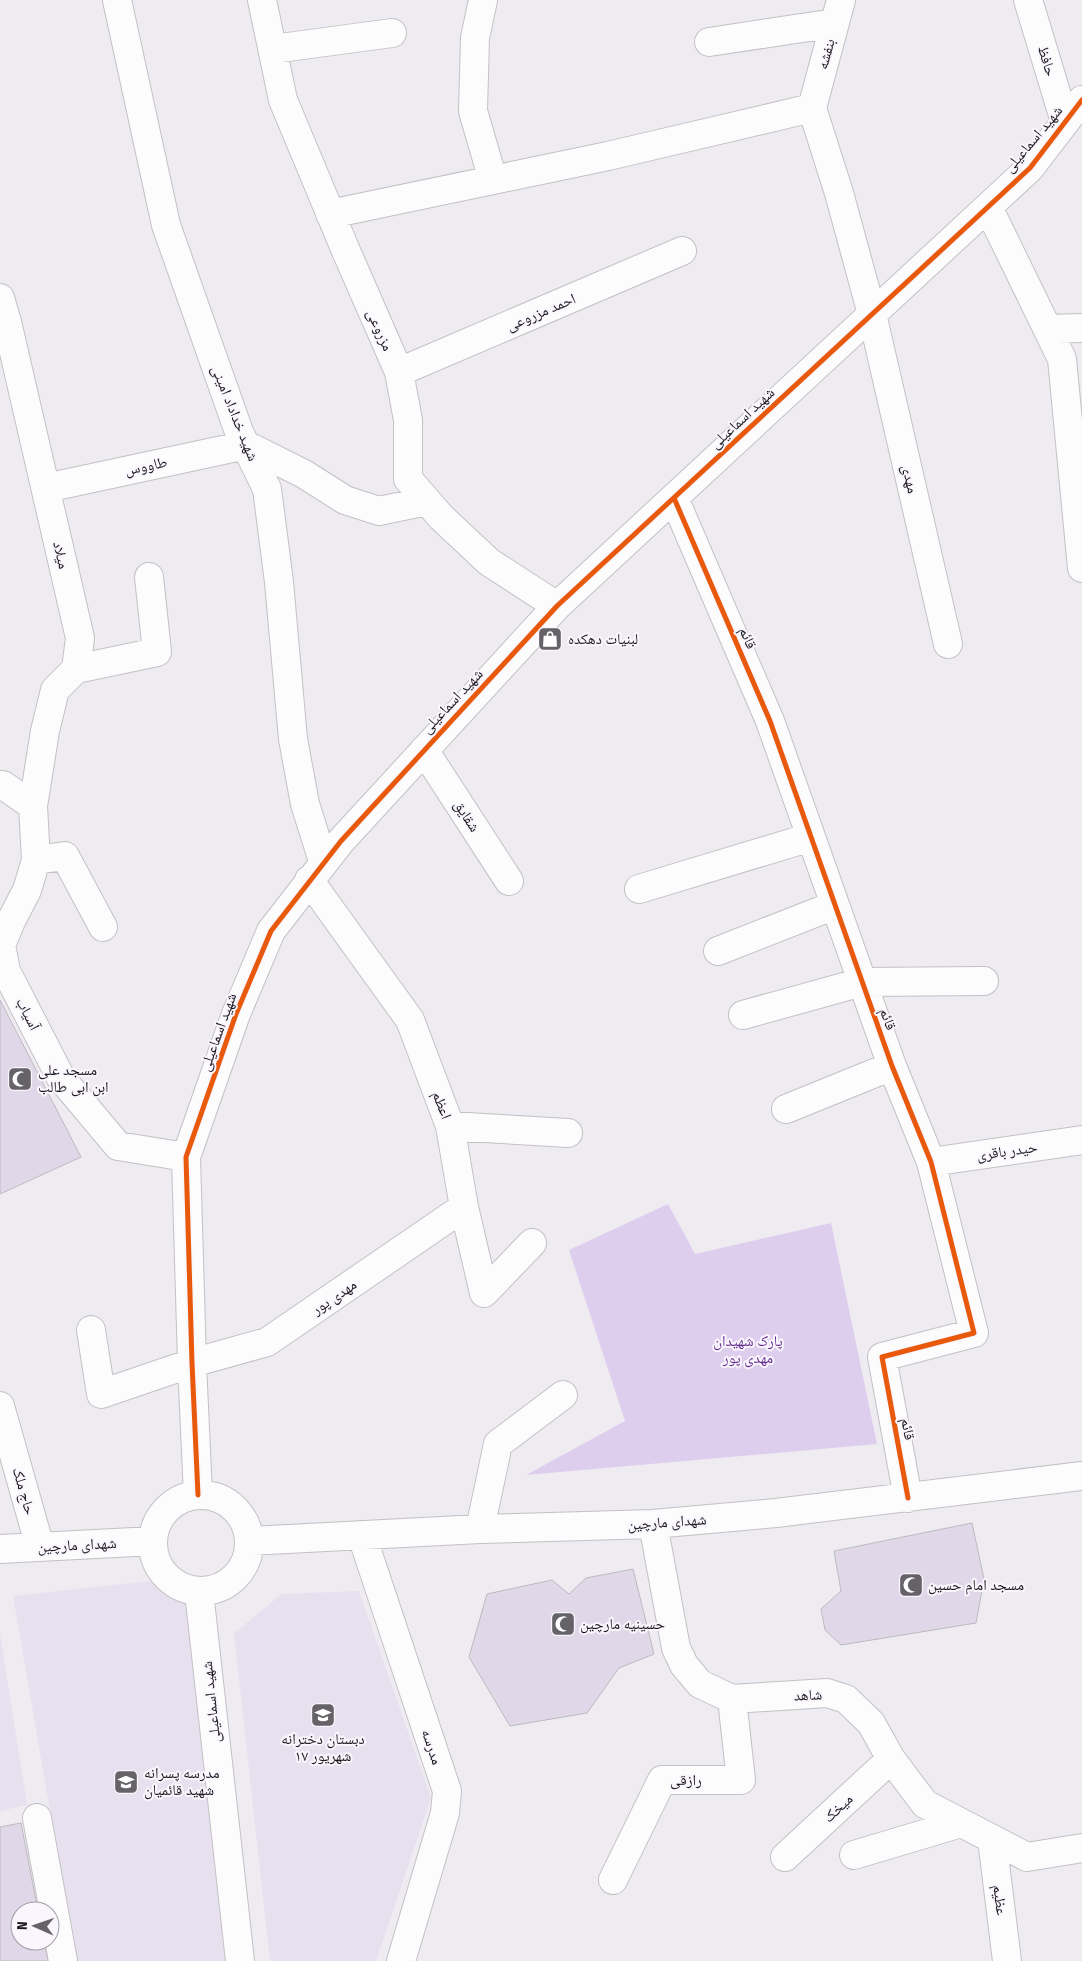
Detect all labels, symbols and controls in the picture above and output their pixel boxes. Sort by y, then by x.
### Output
street label: بنفشه [813,37,839,71]
street label: حافظ [1034,43,1060,79]
street label: شهید اسماعیلی [1000,102,1067,177]
street label: احمد مزروعی [504,289,579,336]
street label: مزروعی [362,306,397,354]
street label: شهید خداداد امینی [207,362,262,464]
street label: شهید اسماعیلی [706,383,779,453]
street label: طاووس [123,453,169,480]
street label: مهدی [897,463,922,496]
street label: میلاد [49,540,73,571]
street label: قائم [734,624,761,652]
shop icon: لبنیات دهکده [537,626,563,652]
place label: لبنیات دهکده [568,630,638,648]
street label: شهید اسماعیلی [417,665,487,738]
street label: شقایق [449,797,484,836]
street label: شهید اسماعیلی [196,990,241,1074]
street label: آسیاب [12,995,44,1034]
street label: قائم [875,1006,900,1033]
place label: مسجد علی ابن ابی طالب [38,1061,109,1097]
mosque icon: مسجد علی ابن ابی طالب [7,1066,33,1092]
street label: اعظم [428,1088,456,1122]
street label: حیدر باقری [976,1138,1039,1165]
street label: مهدی پور [307,1275,361,1320]
park label: پارک شهیدان مهدی پور [713,1332,783,1368]
street label: قائم [896,1417,919,1442]
street label: حاج ملک [8,1465,39,1518]
street label: شهدای مارچین [627,1510,707,1535]
street label: شهدای مارچین [37,1534,117,1557]
mosque icon: مسجد امام حسین [898,1572,924,1598]
place label: مسجد امام حسین [928,1576,1024,1595]
mosque icon: حسینیه مارچین [550,1611,576,1637]
place label: حسینیه مارچین [580,1615,666,1634]
street label: شهید اسماعیلی [198,1660,225,1744]
street label: شاهد [793,1686,823,1704]
school or university icon: دبستان دخترانه ۱۷ شهریور [310,1702,336,1728]
street label: مدرسه [418,1727,446,1767]
place label: دبستان دخترانه ۱۷ شهریور [281,1730,365,1765]
place label: مدرسه پسرانه شهید قائمیان [144,1764,220,1800]
school or university icon: مدرسه پسرانه شهید قائمیان [113,1769,139,1795]
street label: رازقی [670,1771,702,1790]
street label: میخک [819,1790,857,1826]
street label: عظیم [988,1884,1011,1917]
north arrow [10,1901,60,1951]
text: N [14,1921,31,1930]

